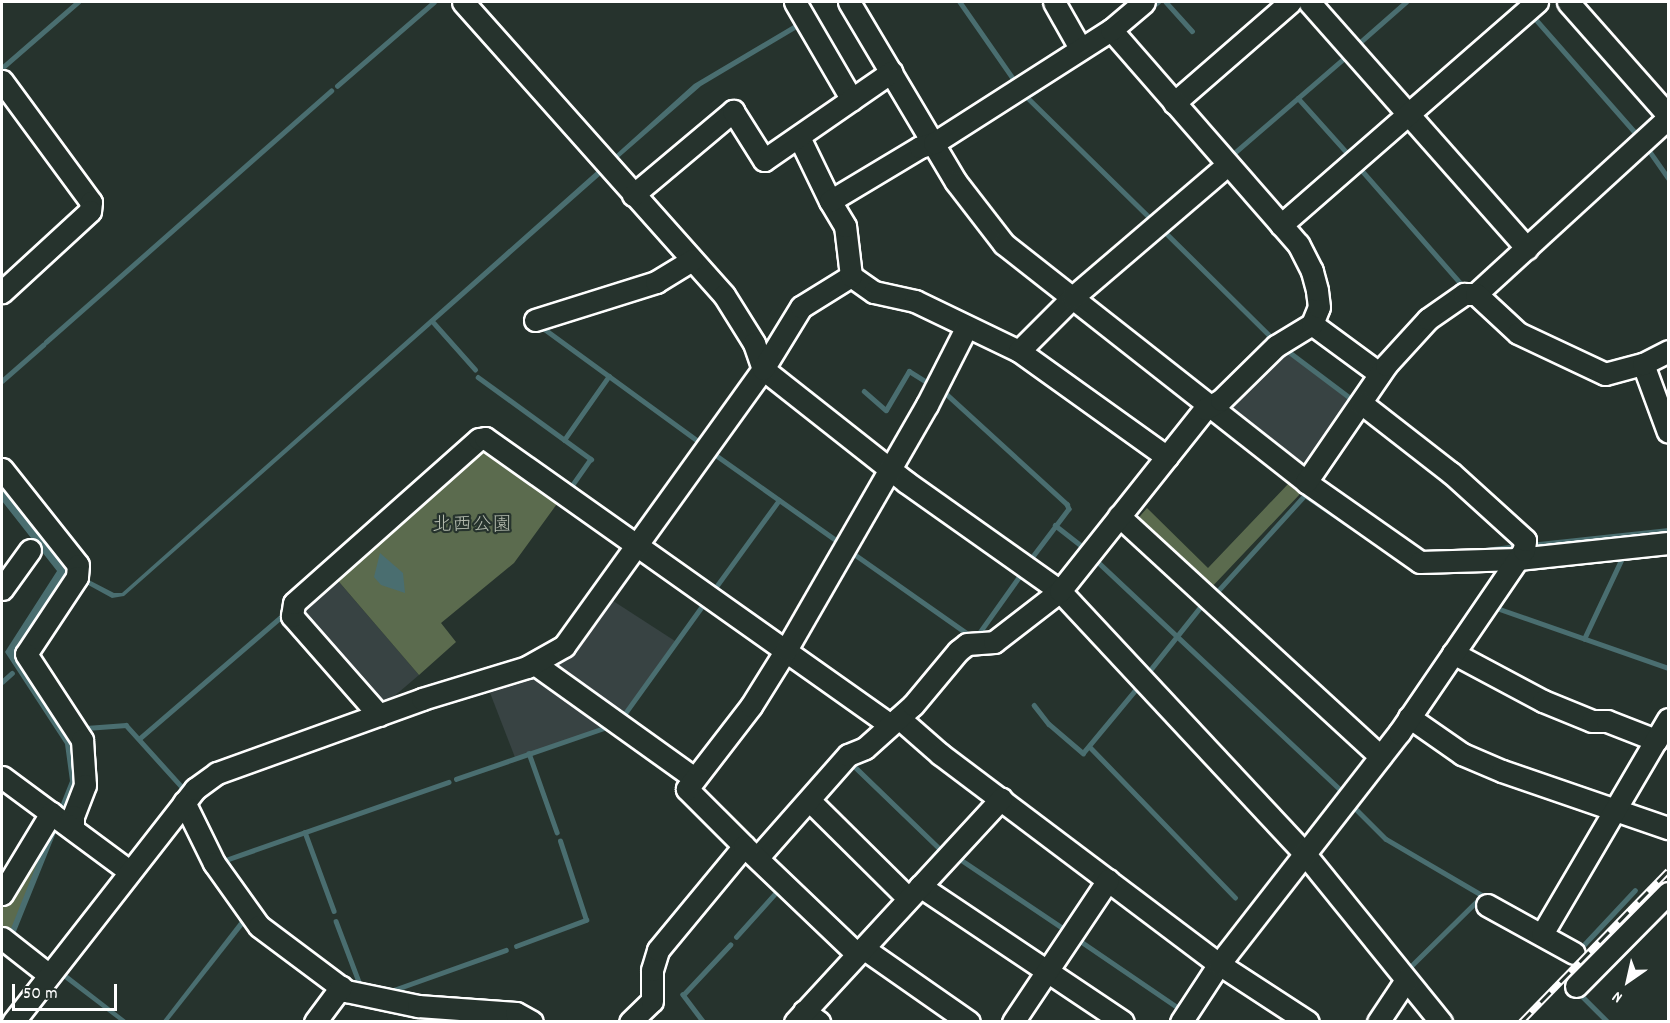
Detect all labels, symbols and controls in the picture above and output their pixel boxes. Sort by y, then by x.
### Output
park label: 北西公園 [432,514,512,538]
north arrow [1598,951,1658,1011]
scale bar [15,972,120,1010]
text: 50 m [23,982,58,1007]
text: N [1608,985,1627,1008]

